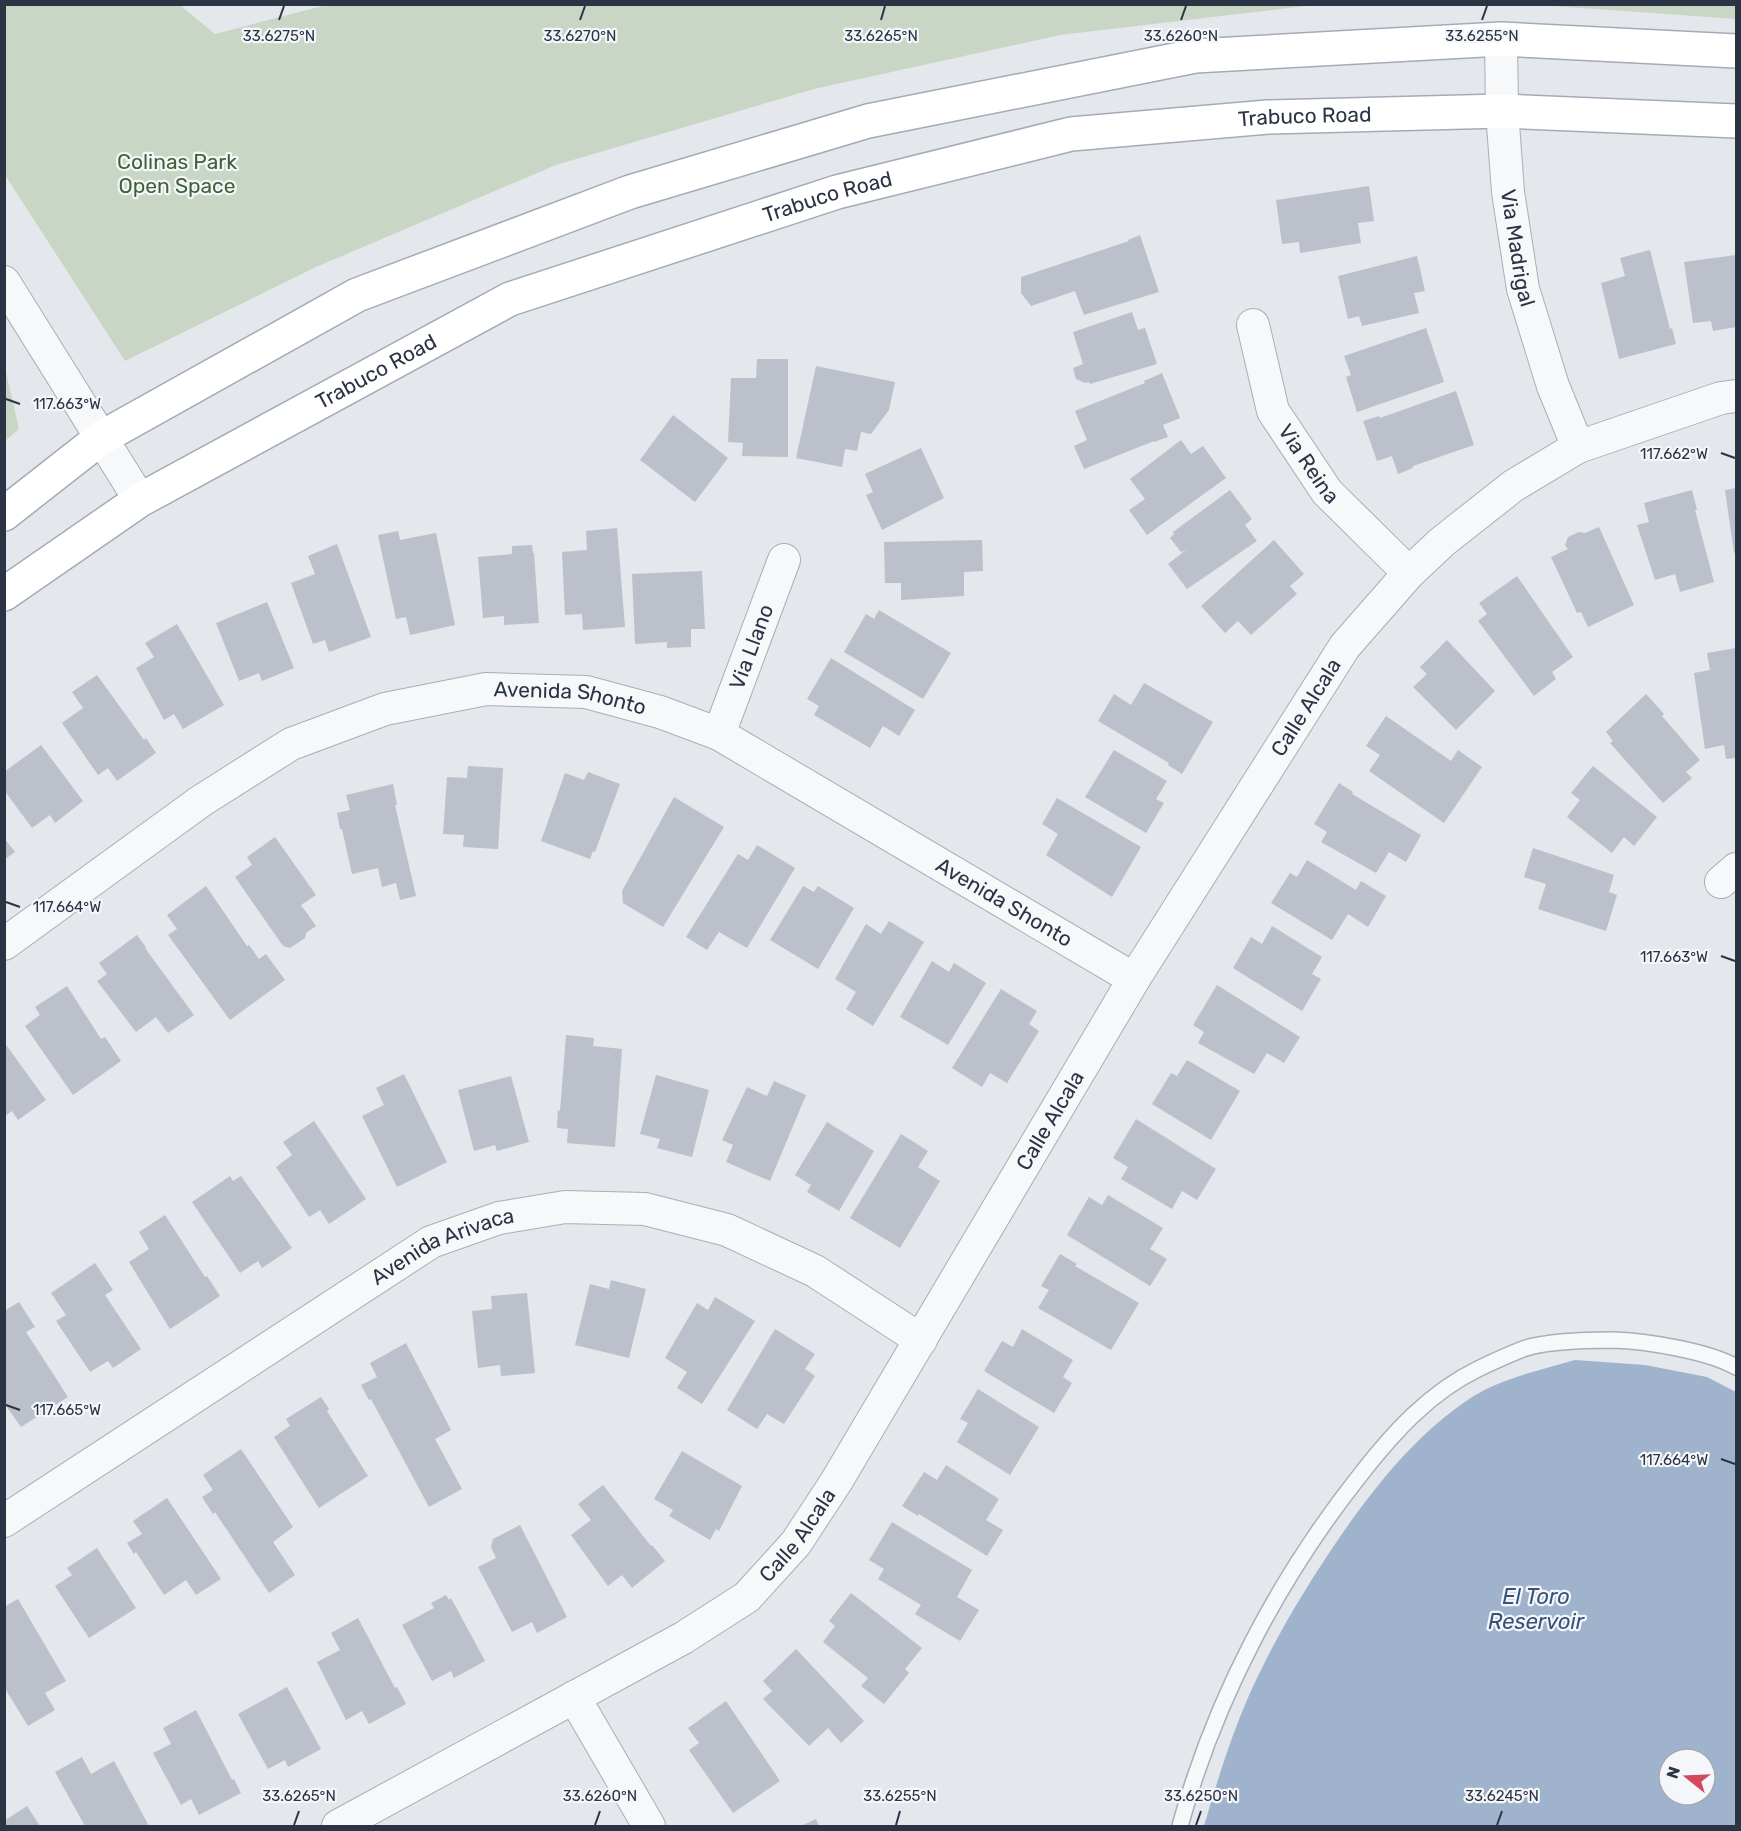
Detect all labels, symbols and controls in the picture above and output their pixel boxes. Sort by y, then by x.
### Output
text: 33.6275°N [243,27,315,45]
text: 33.6270°N [544,27,616,45]
text: 33.6265°N [844,27,918,45]
text: 33.6260°N [1144,27,1218,45]
text: 33.6255°N [1445,27,1519,45]
street label: Trabuco Road [1237,101,1372,132]
park label: Colinas Park Open Space [117,149,237,198]
street label: Trabuco Road [760,166,895,227]
street label: Via Madrigal [1496,187,1541,310]
street label: Trabuco Road [311,328,441,414]
text: 117.663°W [33,395,101,413]
street label: Via Reina [1273,419,1344,509]
text: 117.662°W [1640,445,1708,463]
street label: Via Llano [724,601,778,693]
street label: Calle Alcala [1265,653,1346,761]
street label: Avenida Shonto [493,676,649,720]
street label: Avenida Shonto [932,852,1077,952]
text: 117.664°W [33,898,101,916]
text: 117.663°W [1640,948,1708,966]
street label: Calle Alcala [1011,1066,1089,1174]
street label: Avenida Arivaca [366,1203,516,1290]
text: 117.665°W [33,1401,101,1419]
text: 117.664°W [1640,1451,1708,1469]
street label: Calle Alcala [754,1483,840,1587]
water label: El Toro Reservoir [1488,1583,1586,1635]
north arrow [1657,1747,1717,1807]
text: N [1662,1764,1684,1781]
text: 33.6265°N [262,1787,336,1805]
text: 33.6260°N [563,1787,637,1805]
text: 33.6255°N [863,1787,937,1805]
text: 33.6250°N [1164,1787,1238,1805]
text: 33.6245°N [1465,1787,1539,1805]

